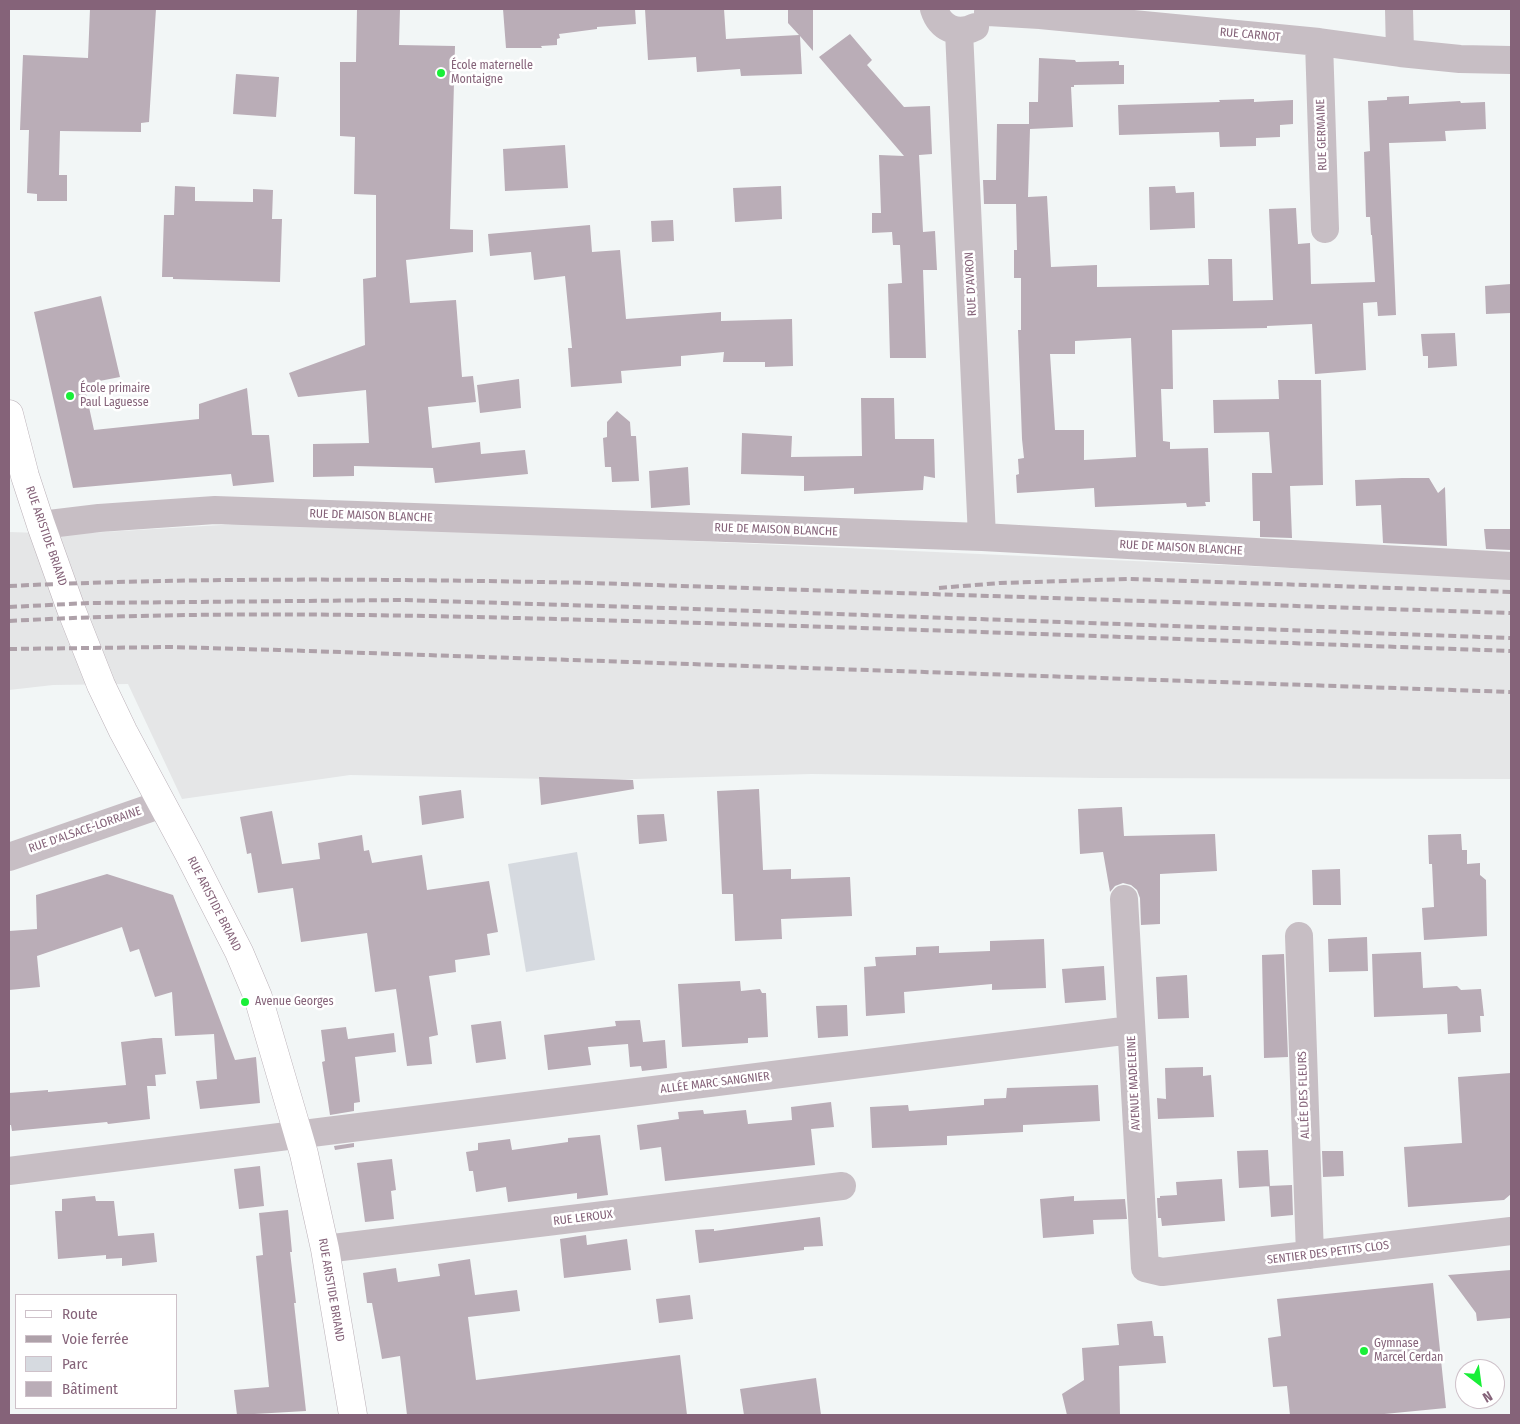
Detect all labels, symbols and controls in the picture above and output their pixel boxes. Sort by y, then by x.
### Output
street label: RUE CARNOT [1219,25,1281,45]
place label: École maternelle Montaigne [451,59,533,87]
marker: École maternelle Montaigne [435,67,447,79]
street label: RUE GERMAINE [1314,99,1330,171]
street label: RUE D'AVRON [962,251,980,317]
place label: École primaire Paul Laguesse [80,382,150,410]
marker: École primaire Paul Laguesse [64,390,76,402]
street label: RUE ARISTIDE BRIAND [22,484,70,588]
street label: RUE DE MAISON BLANCHE [309,507,433,525]
street label: RUE DE MAISON BLANCHE [714,521,838,539]
street label: RUE DE MAISON BLANCHE [1119,538,1243,558]
street label: RUE D'ALSACE-LORRAINE [27,804,143,856]
street label: RUE ARISTIDE BRIAND [184,854,244,954]
place label: Avenue Georges [255,995,334,1009]
marker: Avenue Georges [239,996,251,1008]
street label: AVENUE MADELEINE [1124,1035,1144,1131]
street label: ALLÉE DES FLEURS [1295,1051,1313,1139]
street label: ALLÉE MARC SANGNIER [659,1069,771,1097]
street label: RUE LEROUX [552,1207,614,1229]
street label: RUE ARISTIDE BRIAND [315,1237,347,1343]
street label: SENTIER DES PETITS CLOS [1266,1238,1390,1268]
legend [15,1294,178,1409]
text: Route [62,1305,98,1323]
text: Voie ferrée [62,1330,129,1348]
place label: Gymnase Marcel Cerdan [1374,1337,1443,1365]
marker: Gymnase Marcel Cerdan [1358,1345,1370,1357]
text: Parc [62,1355,88,1373]
north arrow [1455,1359,1505,1409]
text: Bâtiment [62,1380,118,1398]
text: N [1479,1387,1495,1406]

